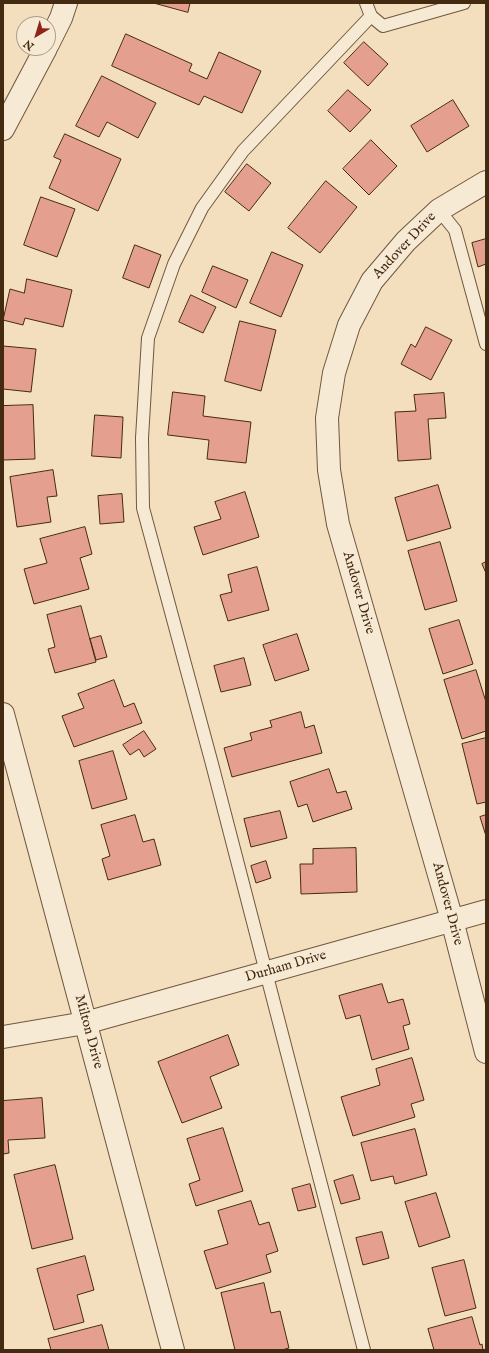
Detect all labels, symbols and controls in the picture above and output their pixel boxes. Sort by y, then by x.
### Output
north arrow [16,16,56,56]
text: N [21,36,37,53]
street label: Andover Drive [370,209,440,283]
street label: Andover Drive [338,550,378,636]
street label: Andover Drive [428,861,466,947]
street label: Durham Drive [244,947,328,987]
street label: Milton Drive [70,993,106,1071]

